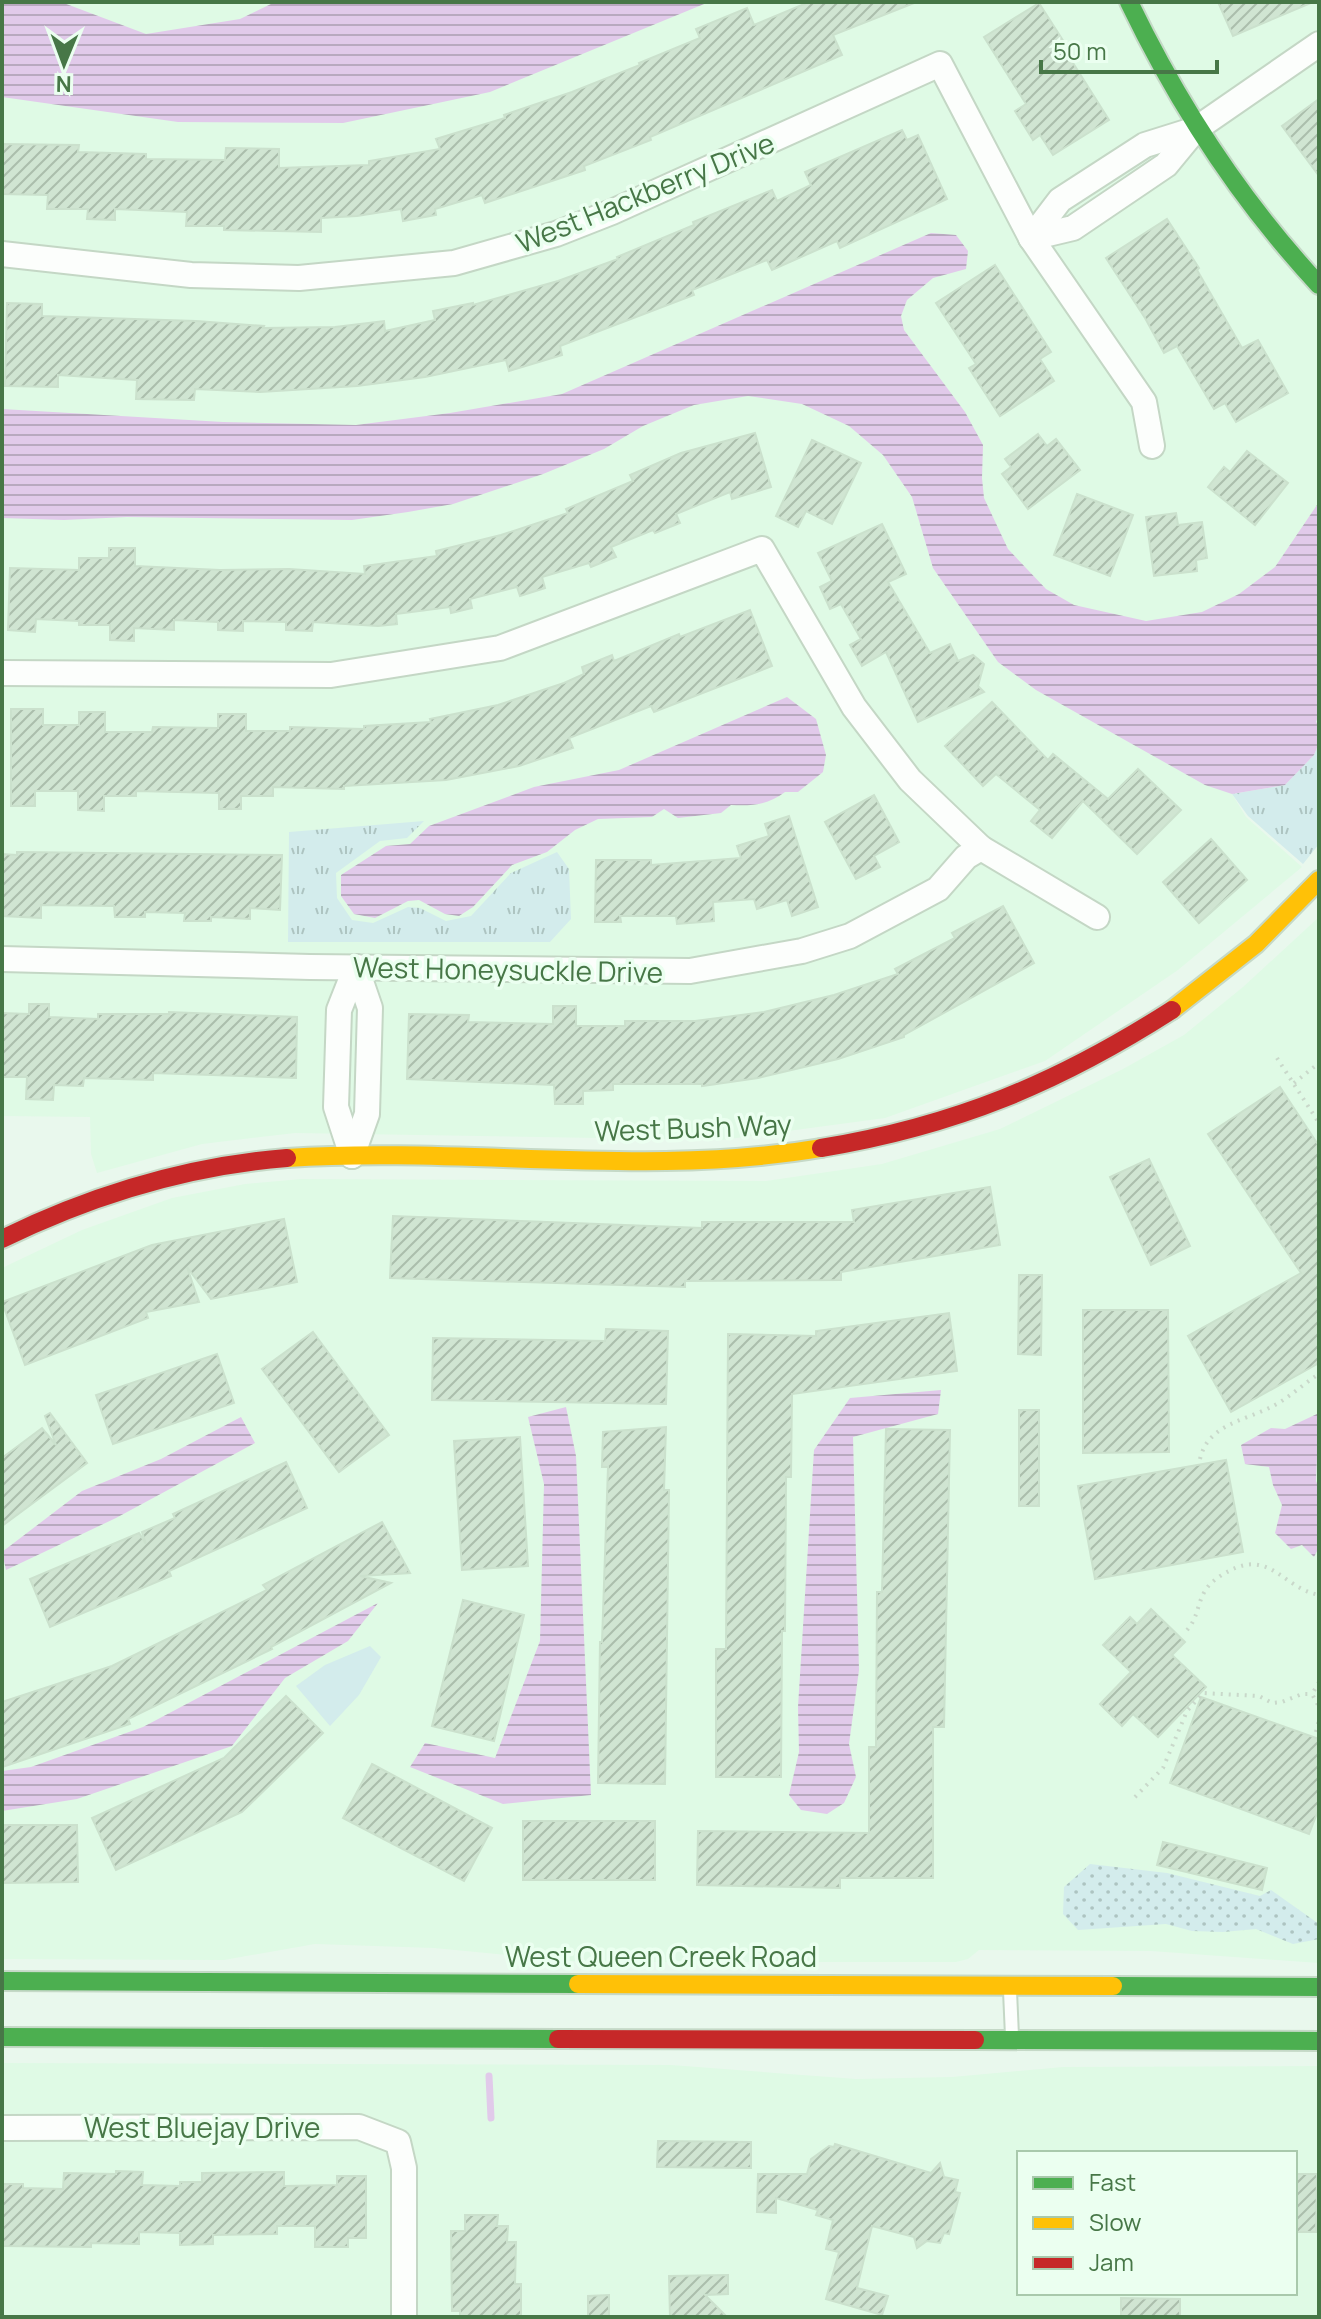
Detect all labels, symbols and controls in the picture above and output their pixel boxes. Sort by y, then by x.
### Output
north arrow [24,24,104,104]
scale bar [1041,24,1217,74]
text: 50 m [1053,34,1107,67]
text: N [55,69,72,99]
street label: West Hackberry Drive [510,123,780,261]
street label: West Honeysuckle Drive [353,947,663,991]
street label: West Bush Way [594,1105,793,1149]
street label: West Queen Creek Road [505,1937,817,1975]
street label: West Bluejay Drive [84,2108,320,2146]
legend [1017,2151,1297,2295]
text: Fast [1089,2165,1136,2198]
text: Slow [1089,2205,1142,2238]
text: Jam [1089,2245,1134,2278]

